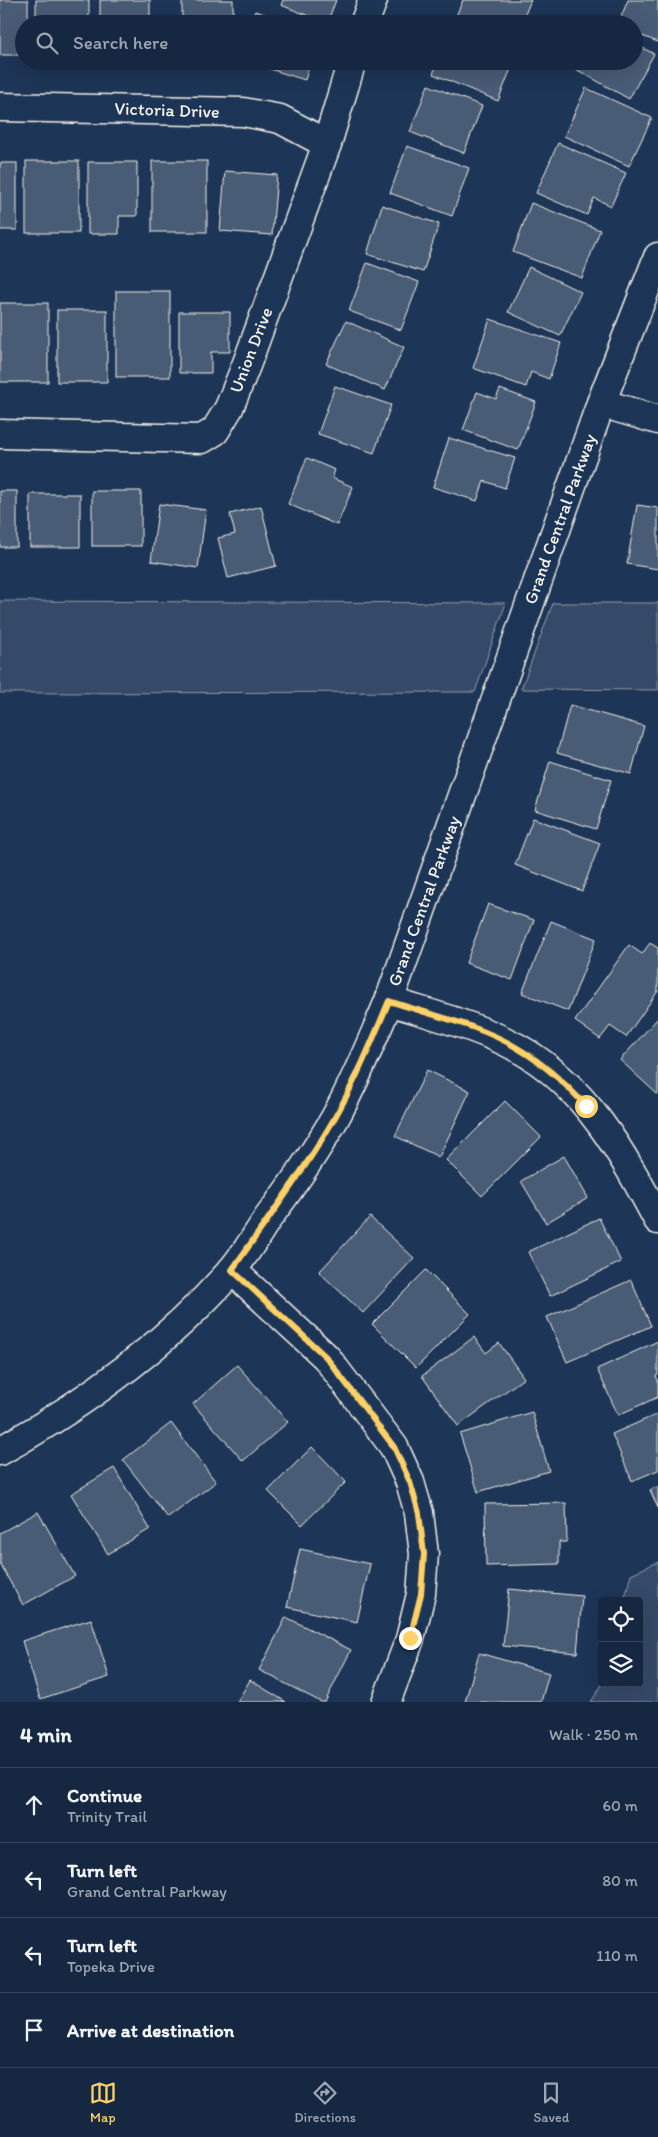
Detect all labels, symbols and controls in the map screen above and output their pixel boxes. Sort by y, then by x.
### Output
search box [15,15,643,70]
icon: search [33,29,61,57]
text: Search here [73,31,168,54]
street label: Victoria Drive [114,97,220,123]
street label: Union Drive [225,304,277,396]
street label: Grand Central Parkway [519,430,601,607]
street label: Grand Central Parkway [383,812,465,989]
route start [575,1095,598,1118]
map controls [598,1597,643,1687]
button: locate [598,1597,643,1642]
route end [399,1627,422,1650]
button: layers [598,1642,643,1687]
text: 4 min [20,1722,72,1747]
text: Walk · 250 m [549,1725,638,1744]
text: Continue [67,1784,142,1807]
icon: ahead [20,1791,48,1819]
text: 60 m [603,1796,638,1815]
text: Trinity Trail [67,1807,147,1826]
text: Turn left [67,1859,137,1882]
icon: left [20,1866,48,1894]
text: 80 m [602,1871,638,1890]
text: Grand Central Parkway [67,1882,227,1901]
text: Turn left [67,1934,137,1957]
icon: left [20,1941,48,1969]
text: 110 m [596,1946,638,1965]
text: Topeka Drive [67,1957,155,1976]
icon: arrive [20,2016,48,2044]
text: Arrive at destination [67,2019,234,2042]
tab: Map [89,2079,117,2126]
tab: Directions [294,2079,356,2126]
tab: Saved [533,2079,569,2126]

